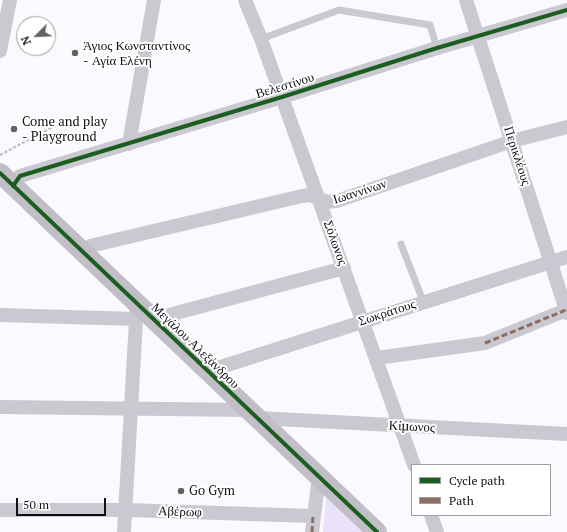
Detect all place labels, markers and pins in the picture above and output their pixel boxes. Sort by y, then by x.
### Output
place label: Άγιος Κωνσταντίνος - Αγία Ελένη [83,38,190,69]
marker: Άγιος Κωνσταντίνος - Αγία Ελένη [70,48,80,58]
place label: Come and play - Playground [22,114,107,145]
marker: Come and play - Playground [9,124,19,134]
place label: Go Gym [189,483,235,499]
marker: Go Gym [176,486,186,496]

